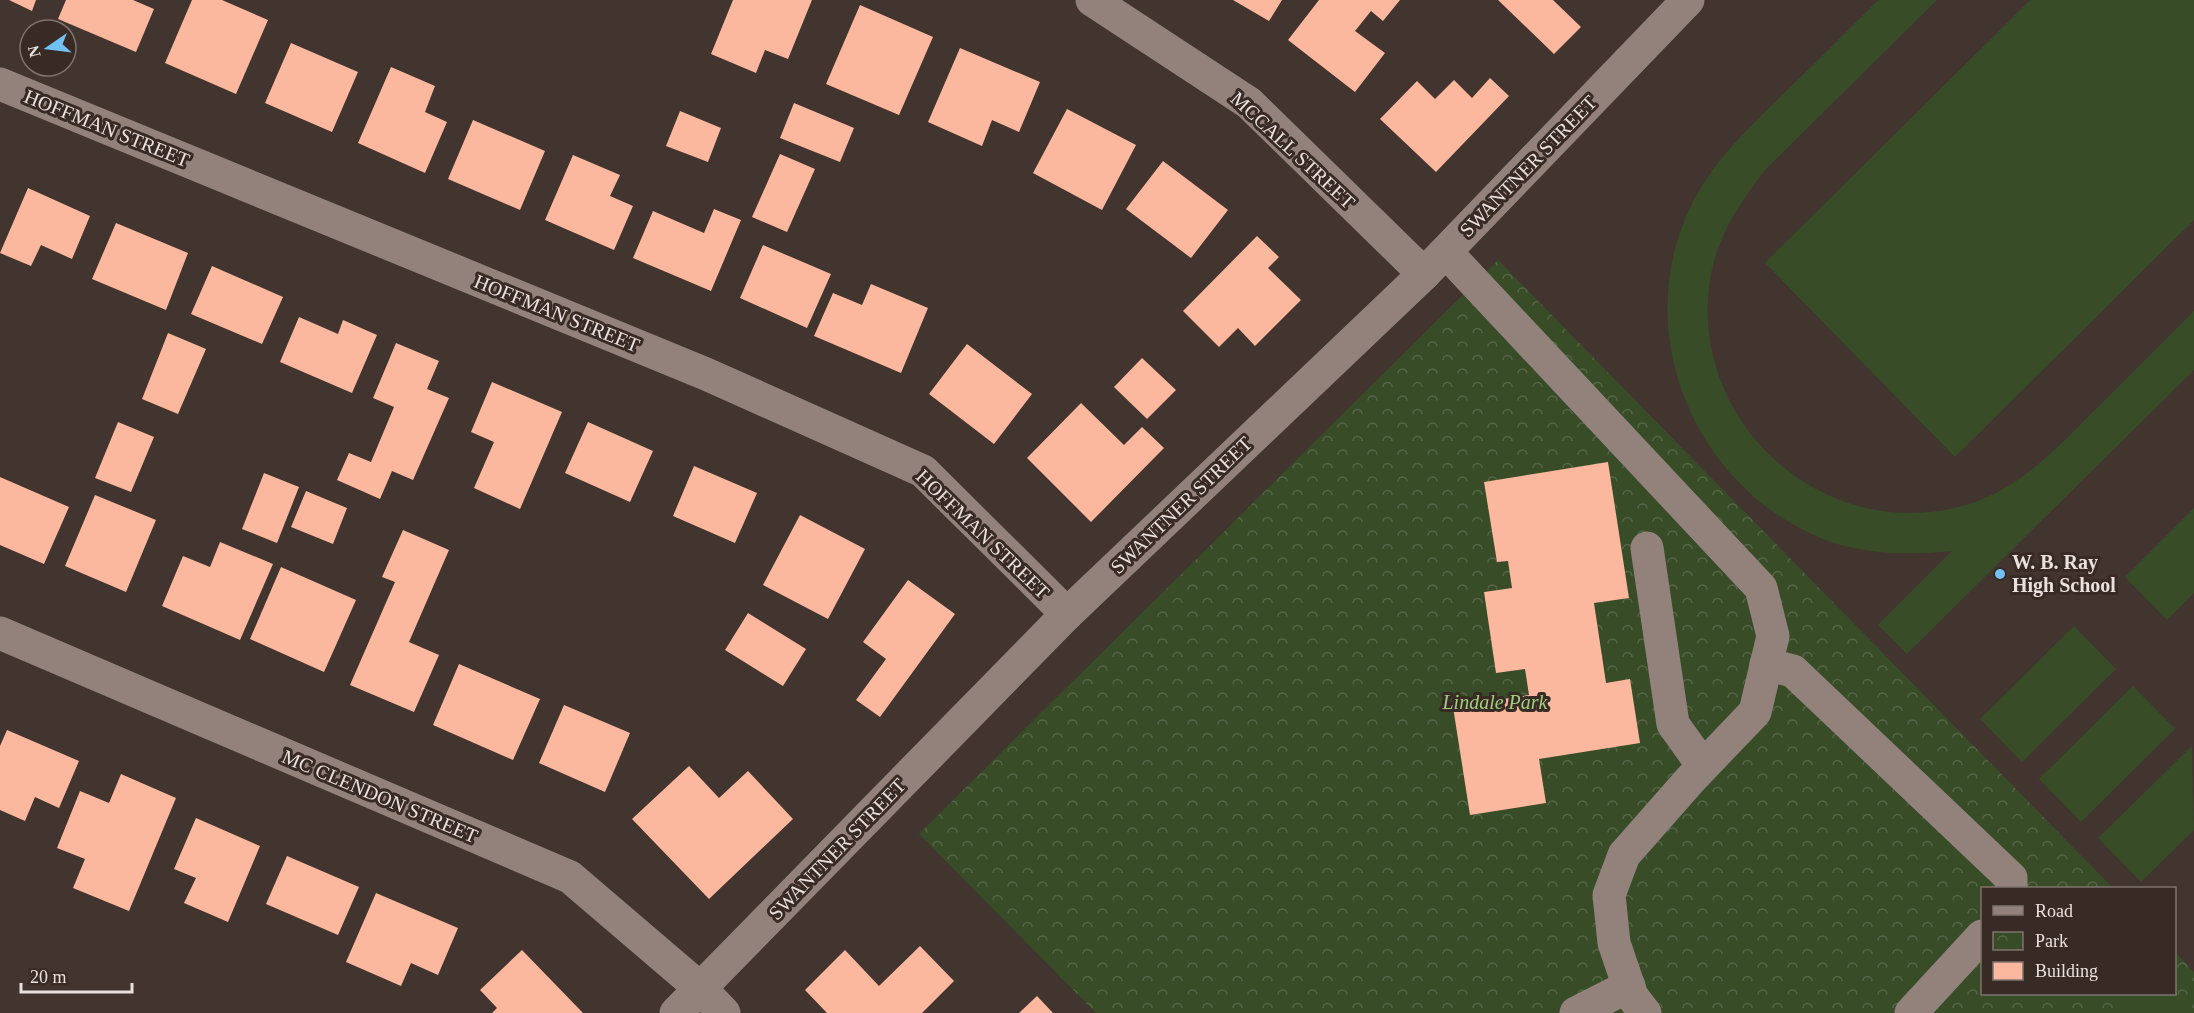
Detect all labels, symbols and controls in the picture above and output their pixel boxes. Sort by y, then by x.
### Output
north arrow [18,18,78,78]
text: N [24,43,44,59]
street label: HOFFMAN STREET [21,85,193,171]
street label: MCCALL STREET [1227,87,1359,213]
street label: SWANTNER STREET [1455,91,1601,241]
street label: HOFFMAN STREET [471,270,643,356]
street label: SWANTNER STREET [1106,432,1256,578]
street label: HOFFMAN STREET [912,465,1054,603]
place label: W. B. Ray High School [2012,551,2116,597]
marker: W. B. Ray High School [1993,567,2007,581]
park label: Lindale Park [1442,691,1549,713]
street label: MC CLENDON STREET [279,745,481,847]
street label: SWANTNER STREET [764,774,910,924]
legend [1981,887,2176,995]
text: Road [2035,901,2073,921]
text: Park [2035,931,2068,951]
scale bar [21,956,132,994]
text: Building [2035,961,2098,981]
text: 20 m [30,967,67,987]

